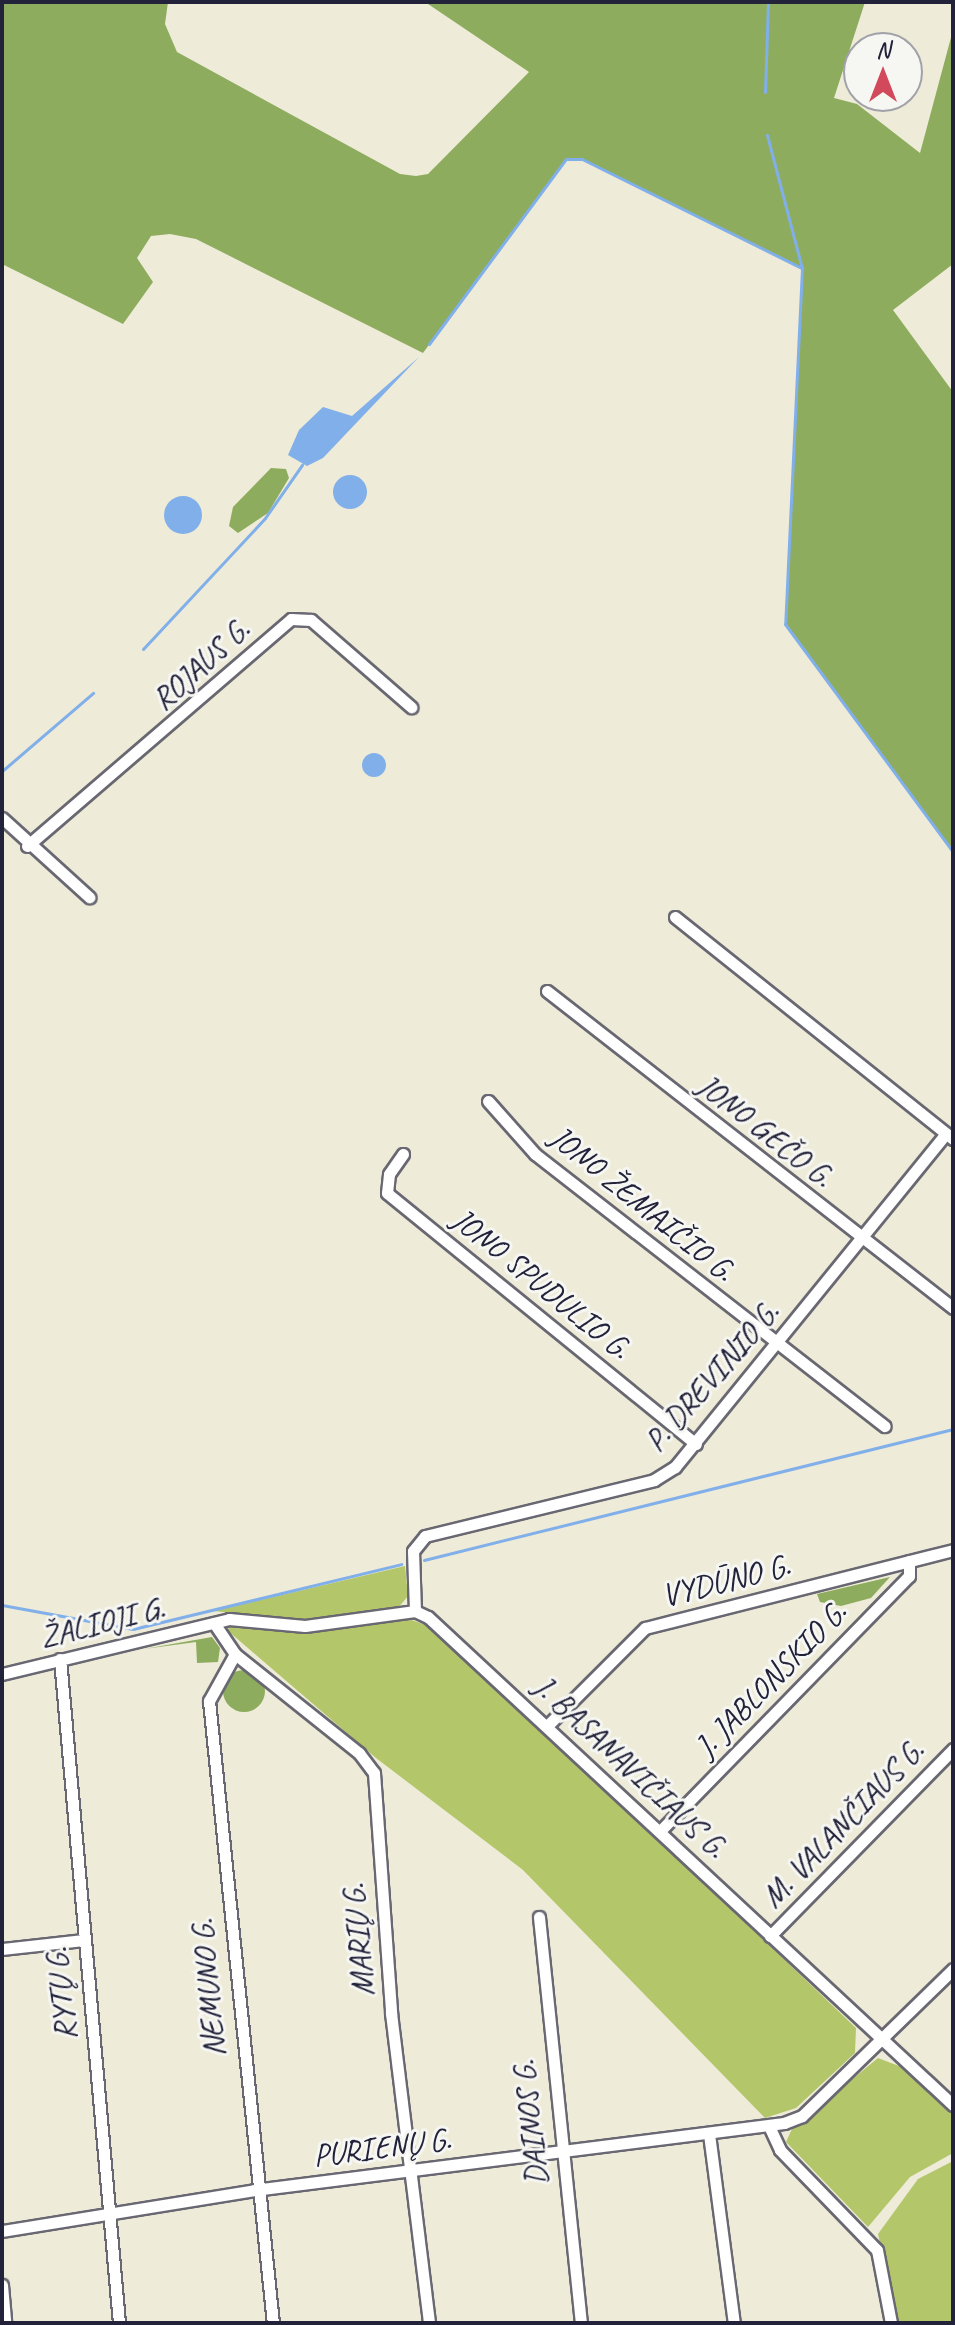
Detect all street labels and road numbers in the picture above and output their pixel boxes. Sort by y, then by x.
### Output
street label: ROJAUS G. [144,611,258,719]
street label: JONO GEČO G. [690,1066,840,1196]
street label: JONO ŽEMAIČIO G. [542,1118,742,1290]
street label: JONO SPUDULIO G. [444,1200,638,1368]
street label: P. DREVINIO G. [637,1294,787,1460]
street label: VYDŪNO G. [658,1547,794,1615]
street label: ŽALIOJI G. [36,1589,168,1657]
street label: J. JABLONSKIO G. [687,1594,855,1766]
street label: J. BASANAVIČIAUS G. [525,1668,735,1866]
street label: M. VALANČIAUS G. [754,1732,932,1916]
street label: MARIŲ G. [335,1882,383,1998]
street label: NEMUNO G. [184,1917,234,2059]
street label: RYTŲ G. [38,1946,86,2042]
street label: DAINOS G. [505,2059,557,2187]
street label: PURIENŲ G. [311,2121,453,2175]

